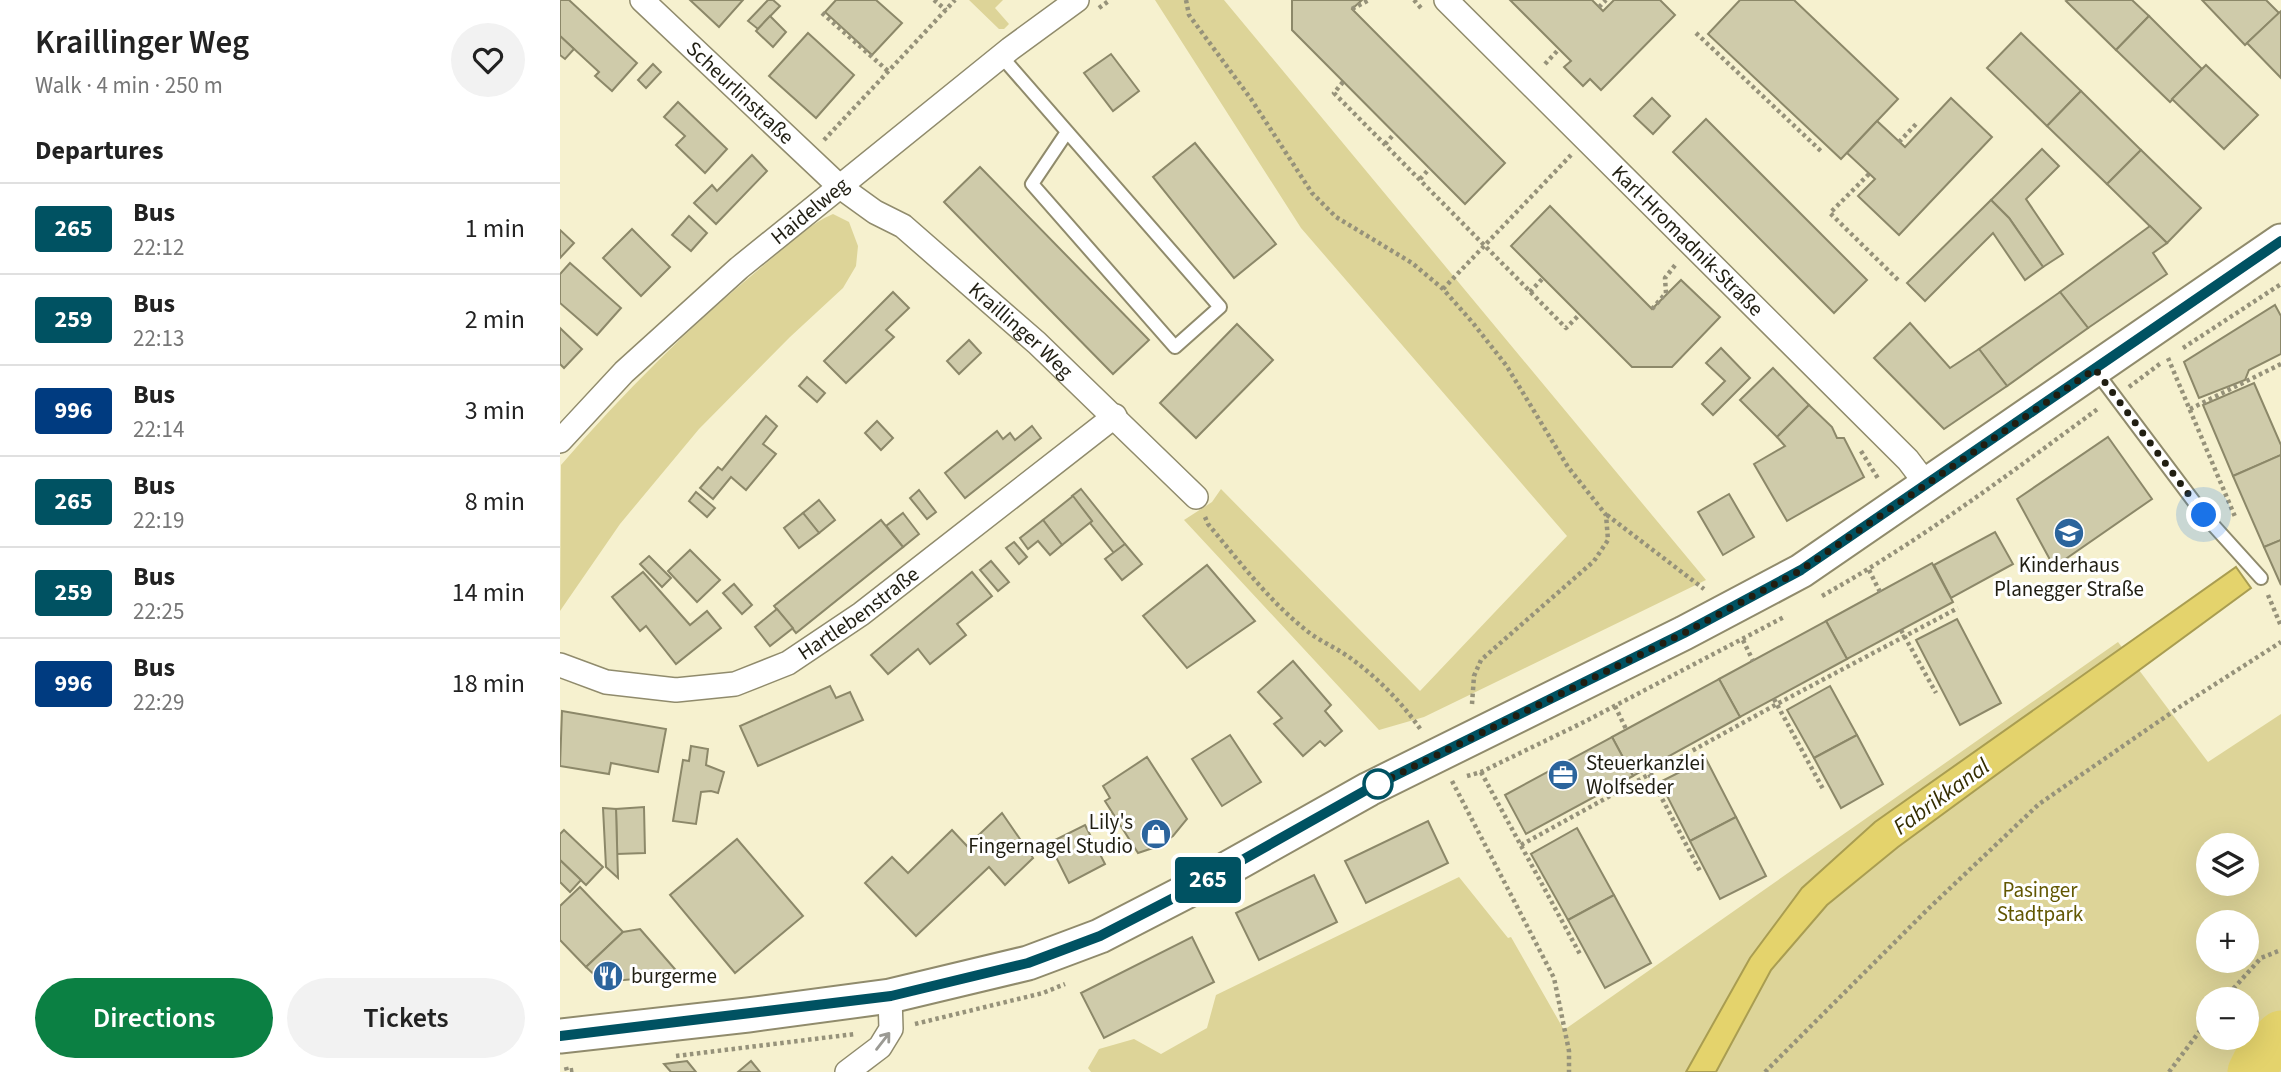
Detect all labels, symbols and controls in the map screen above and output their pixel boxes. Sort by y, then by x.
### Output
text: Kraillinger Weg [35,19,249,66]
button: heart [451,23,525,97]
street label: Scheurlinstraße [679,34,801,151]
text: Walk · 4 min · 250 m [35,69,223,102]
text: Departures [35,132,163,169]
street label: Karl-Hromadnik-Straße [1605,158,1770,323]
street label: Haidelweg [764,170,855,252]
text: Bus [133,194,175,231]
text: 1 min [465,210,525,247]
text: 265 [54,211,93,246]
text: 22:12 [133,231,184,264]
street label: Kraillinger Weg [962,275,1080,386]
text: Bus [133,285,175,322]
text: 2 min [465,301,525,338]
text: 259 [54,302,93,337]
text: 22:13 [133,322,184,355]
text: Bus [133,376,175,413]
text: 3 min [465,392,525,429]
text: 996 [54,393,93,428]
text: 22:14 [133,413,184,446]
text: Bus [133,467,175,504]
text: 8 min [465,483,525,520]
text: 265 [54,484,93,519]
your location [2186,497,2221,532]
text: 22:19 [133,504,184,537]
school or university icon: Kinderhaus Planegger Straße [2052,516,2086,550]
place label: Kinderhaus Planegger Straße [1994,550,2144,604]
text: Bus [133,558,175,595]
street label: Hartlebenstraße [792,559,925,667]
text: 14 min [452,574,525,611]
text: 259 [54,575,93,610]
text: 22:25 [133,595,184,628]
text: Bus [133,649,175,686]
text: 18 min [452,665,525,702]
text: 996 [54,666,93,701]
text: 22:29 [133,686,184,719]
place label: Steuerkanzlei Wolfseder [1586,748,1705,802]
water label: Fabrikkanal [1886,750,1997,843]
office icon: Steuerkanzlei Wolfseder [1546,758,1580,792]
unlabelled marker [1363,769,1393,799]
place label: Lily's Fingernagel Studio [968,807,1133,861]
shop icon: Lily's Fingernagel Studio [1139,817,1173,851]
map controls [2196,833,2259,1050]
button: layers [2196,833,2259,896]
line badge: 265 [1168,857,1248,903]
text: 265 [1189,862,1227,897]
park label: Pasinger Stadtpark [1997,875,2084,929]
button: + [2196,910,2259,973]
restaurant icon: burgerme [591,959,625,993]
place label: burgerme [631,961,717,991]
button: Directions [35,978,273,1058]
button: Tickets [287,978,525,1058]
button: − [2196,987,2259,1050]
one-way arrow [875,1031,890,1050]

